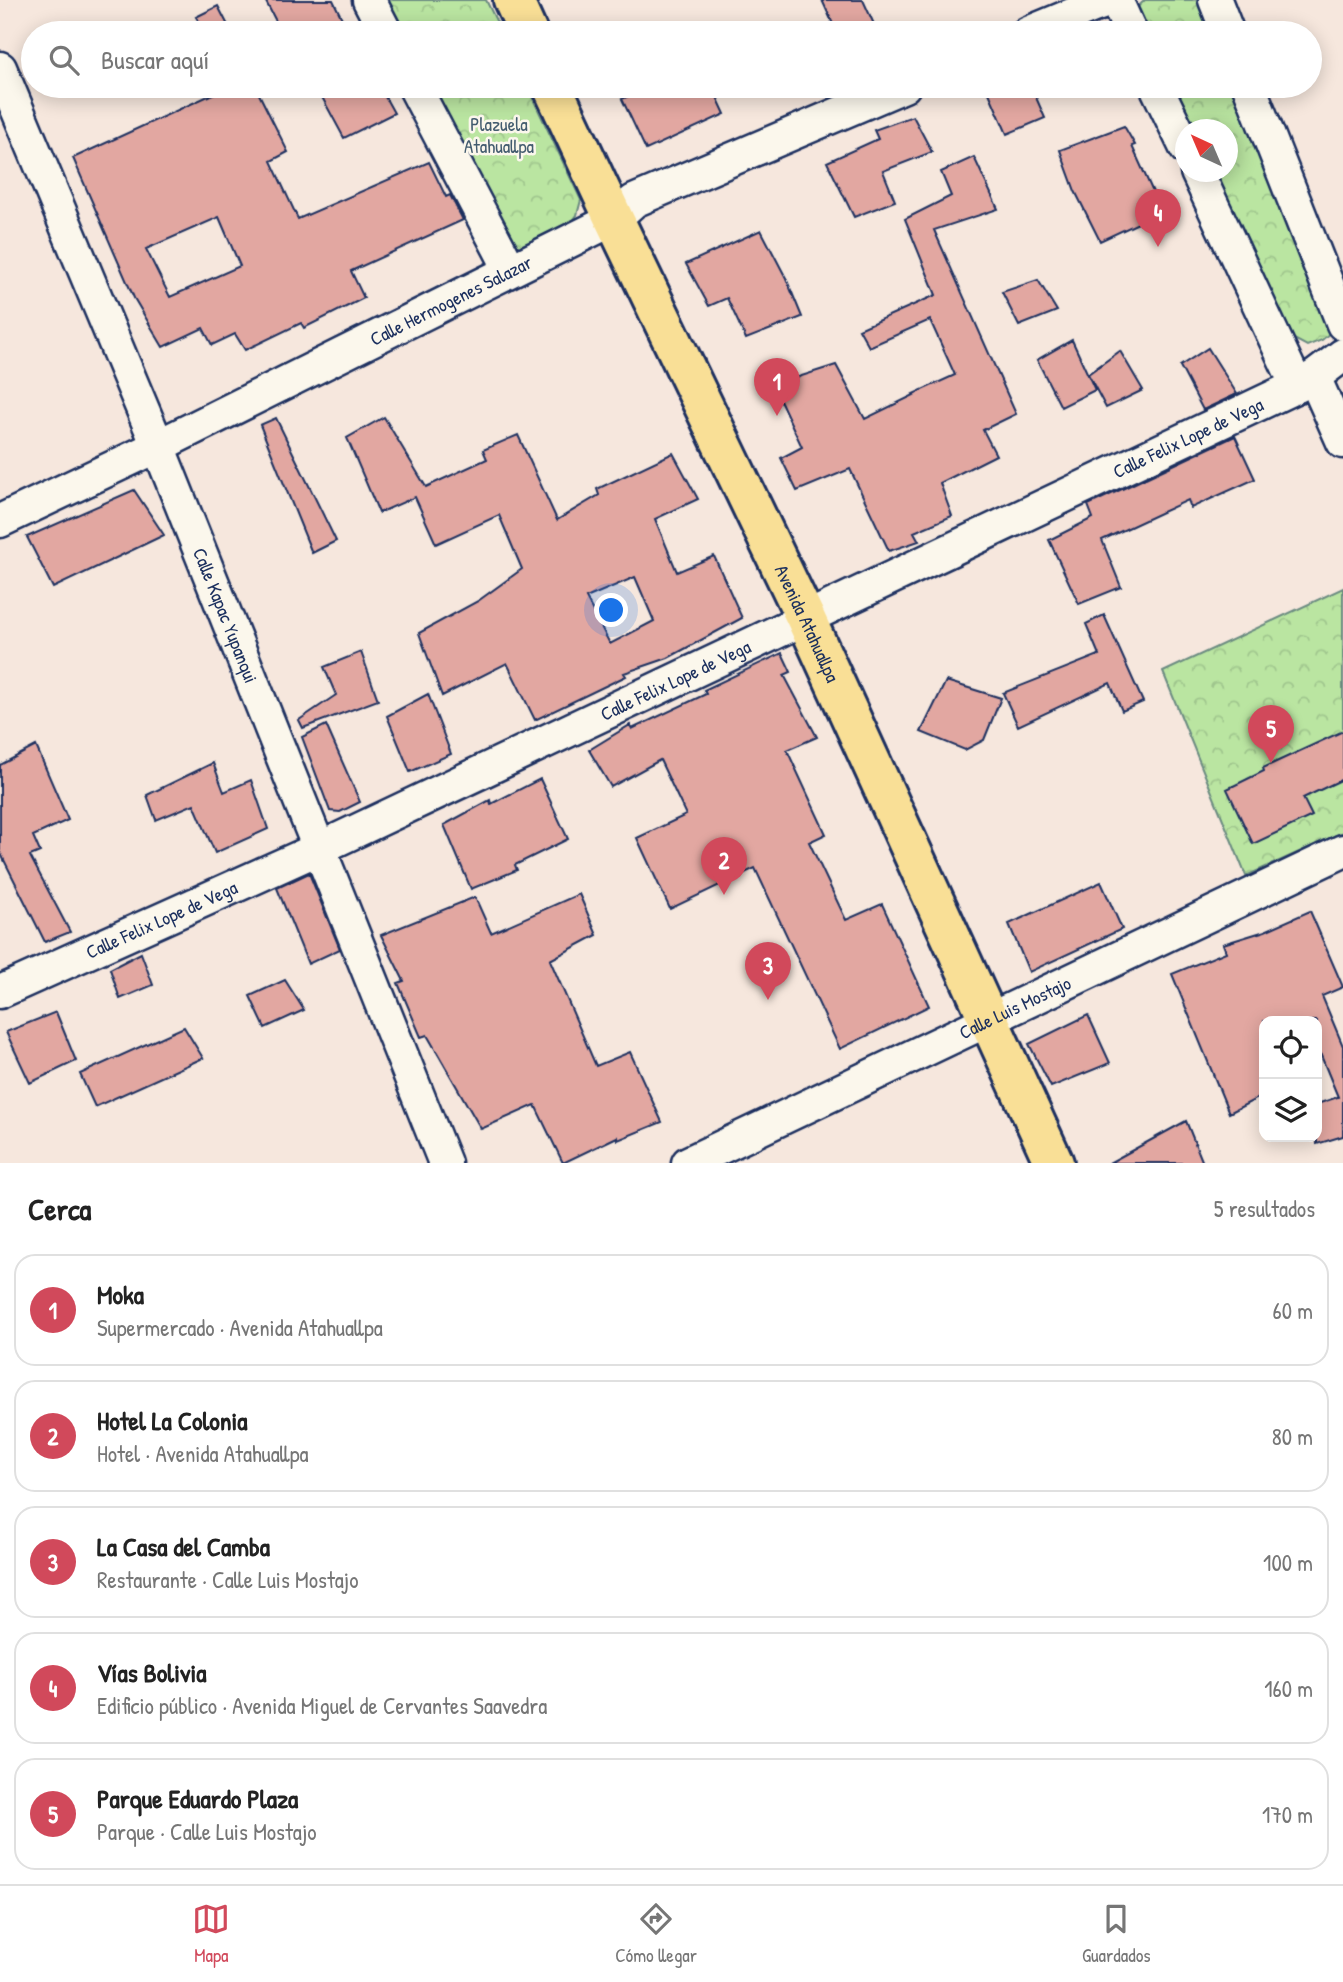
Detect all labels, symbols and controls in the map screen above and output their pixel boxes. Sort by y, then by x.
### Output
search box [21,21,1322,98]
icon: search [45,41,83,79]
text: Buscar aquí [101,42,209,77]
park label: Plazuela Atahuallpa [464,111,535,159]
north arrow [1175,119,1238,182]
pin: 4 [1135,189,1181,247]
street label: Calle Hermogenes Salazar [365,249,537,352]
pin: 1 [754,358,800,416]
street label: Calle Felix Lope de Vega [1109,391,1268,484]
street label: Calle Kapac Yupanqui [187,544,265,687]
street label: Avenida Atahuallpa [769,560,846,687]
your location [594,593,628,627]
street label: Calle Felix Lope de Vega [596,633,755,727]
pin: 5 [1248,705,1294,763]
pin: 2 [701,837,747,895]
street label: Calle Felix Lope de Vega [82,874,242,965]
pin: 3 [745,942,791,1000]
street label: Calle Luis Mostajo [955,969,1075,1045]
map controls [1259,1016,1322,1142]
button: locate [1259,1016,1322,1079]
button: layers [1259,1079,1322,1142]
text: Cerca [28,1189,91,1229]
text: 5 resultados [1214,1193,1315,1224]
text: Moka [97,1277,144,1312]
text: 1 [49,1295,57,1326]
text: 60 m [1273,1295,1313,1326]
text: Supermercado · Avenida Atahuallpa [97,1312,383,1343]
text: Hotel La Colonia [97,1403,248,1438]
text: 2 [48,1421,58,1452]
text: 80 m [1272,1421,1313,1452]
text: Hotel · Avenida Atahuallpa [97,1438,309,1469]
text: La Casa del Camba [97,1529,270,1564]
text: 3 [48,1547,58,1578]
text: 100 m [1263,1547,1313,1578]
text: Restaurante · Calle Luis Mostajo [97,1564,359,1595]
text: Vías Bolivia [97,1655,206,1690]
text: 4 [49,1673,57,1704]
text: 160 m [1264,1673,1313,1704]
text: Edificio público · Avenida Miguel de Cervantes Saavedra [97,1690,547,1721]
text: Parque Eduardo Plaza [97,1781,298,1816]
text: 5 [48,1799,58,1830]
text: 170 m [1262,1799,1313,1830]
text: Parque · Calle Luis Mostajo [97,1816,317,1847]
tab: Mapa [192,1900,230,1968]
tab: Cómo llegar [615,1900,697,1968]
tab: Guardados [1082,1900,1151,1968]

